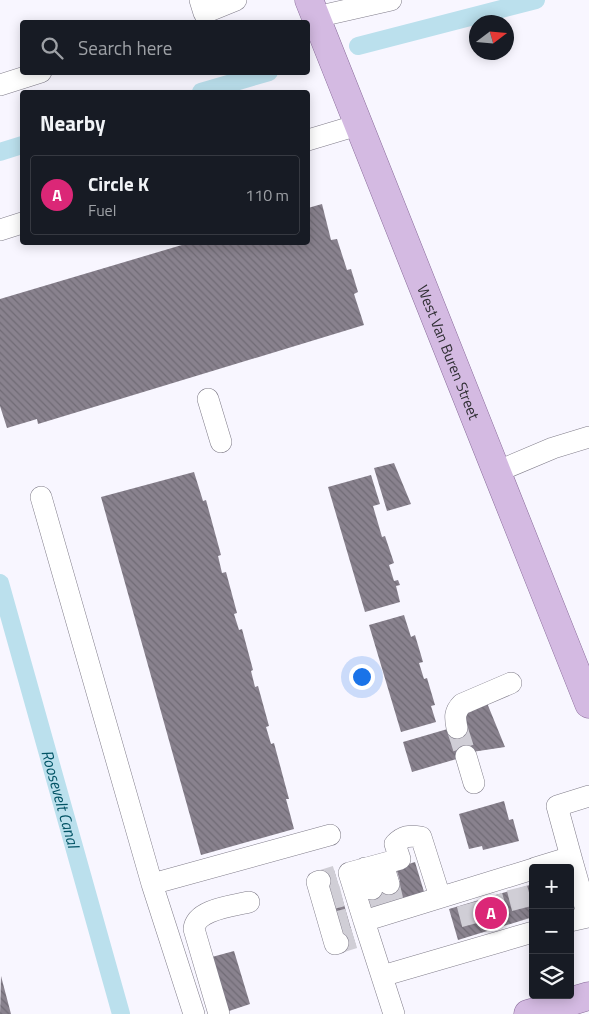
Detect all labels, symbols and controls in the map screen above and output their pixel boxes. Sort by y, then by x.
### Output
north arrow [469,15,514,60]
search box [20,20,310,75]
text: Search here [78,33,172,62]
icon: search [38,34,66,62]
text: Nearby [40,107,105,139]
text: Circle K [88,169,149,198]
text: A [52,183,62,207]
text: 110 m [245,183,289,207]
text: Fuel [88,198,116,222]
street label: West Van Buren Street [412,281,486,424]
your location [349,664,375,690]
water label: Roosevelt Canal [35,747,86,852]
map controls [529,864,574,999]
button: + [529,864,574,909]
pin: A [475,894,507,932]
button: − [529,909,574,954]
button: layers [529,954,574,999]

